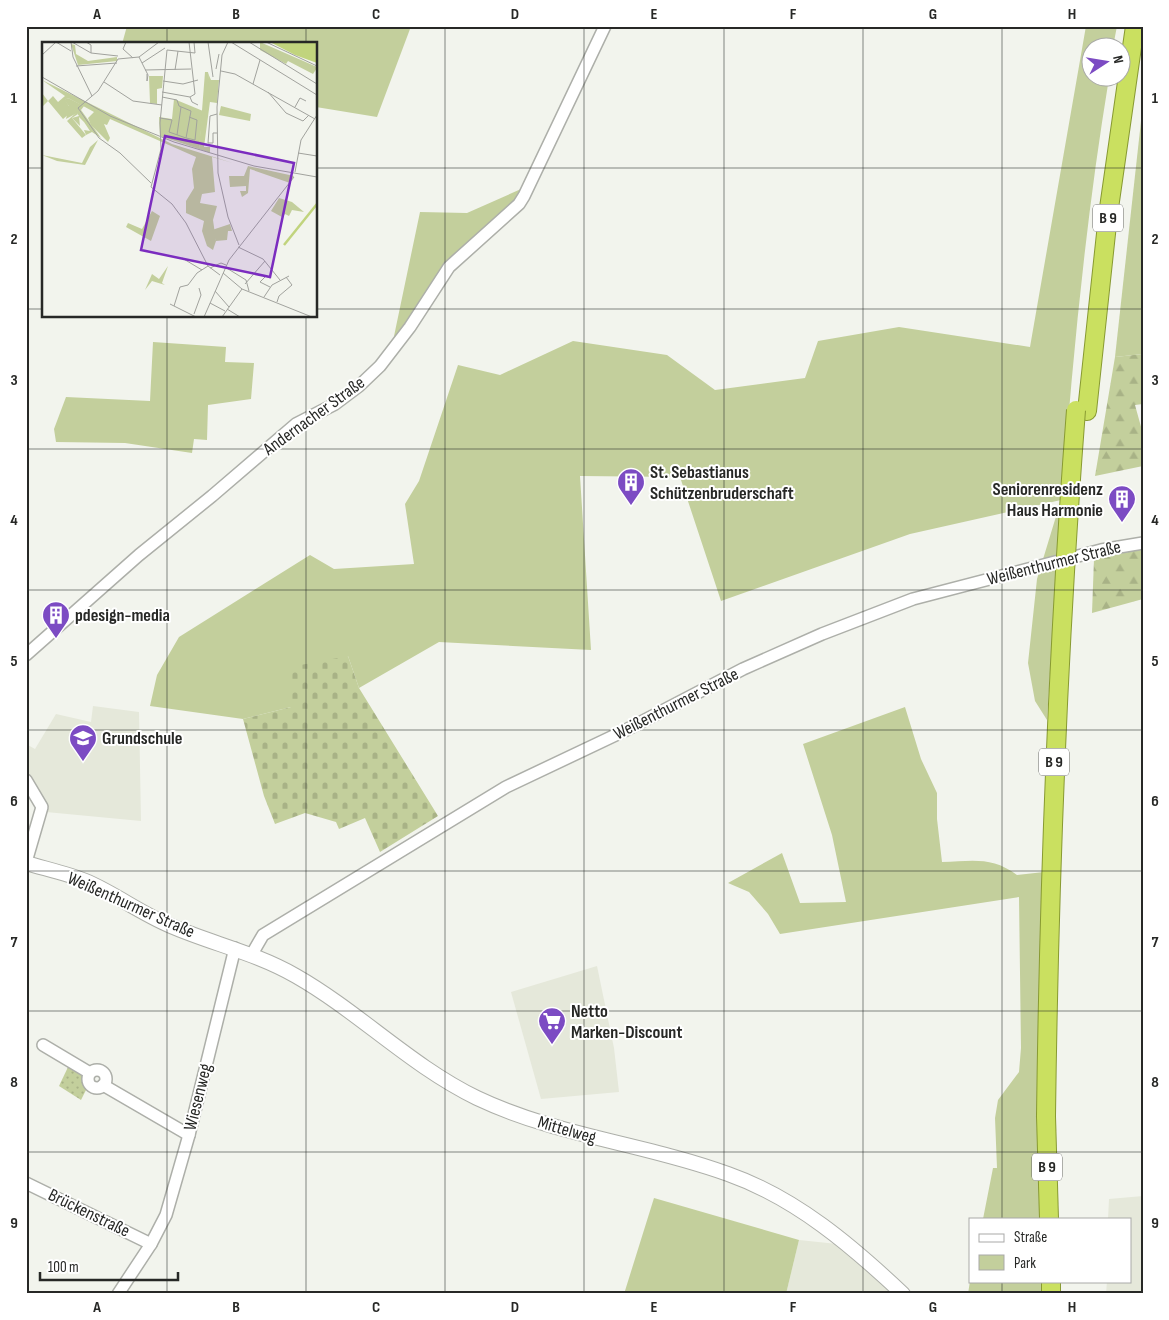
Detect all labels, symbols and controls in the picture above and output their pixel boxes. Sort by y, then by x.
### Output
text: A [92,5,101,24]
text: B [232,5,240,24]
text: C [372,5,380,24]
text: D [511,5,519,24]
text: E [651,5,658,24]
text: F [790,5,797,24]
text: G [929,5,937,24]
text: H [1068,5,1076,24]
north arrow [1082,38,1132,88]
inset map [42,42,318,318]
text: N [1109,54,1127,65]
text: 1 [11,89,18,108]
text: 1 [1152,89,1159,108]
road number: B 9 [1093,204,1123,232]
text: 2 [10,230,18,249]
text: 2 [1151,230,1159,249]
text: 3 [10,371,18,390]
text: 3 [1151,371,1159,390]
street label: Andernacher Straße [258,372,369,460]
place label: St. Sebastianus Schützenbruderschaft [650,462,794,504]
building icon: St. Sebastianus Schützenbruderschaft [616,467,646,506]
place label: Seniorenresidenz Haus Harmonie [993,479,1103,521]
building icon: Seniorenresidenz Haus Harmonie [1107,484,1137,523]
text: 4 [10,511,18,530]
text: 4 [1151,511,1159,530]
street label: Weißenthurmer Straße [985,536,1123,590]
building icon: pdesign-media [41,600,71,639]
place label: pdesign-media [75,605,170,626]
text: 5 [10,652,18,671]
text: 5 [1151,652,1159,671]
street label: Weißenthurmer Straße [610,664,742,744]
school or university icon: Grundschule [68,723,98,762]
place label: Grundschule [102,728,182,749]
road number: B 9 [1039,749,1069,776]
text: 6 [10,792,18,811]
text: 6 [1151,792,1159,811]
street label: Weißenthurmer Straße [64,868,198,942]
text: 7 [11,933,18,952]
text: 7 [1152,933,1159,952]
place label: Netto Marken-Discount [571,1001,682,1043]
supermarket icon: Netto Marken-Discount [537,1006,567,1045]
street label: Wiesenweg [180,1061,216,1133]
text: 8 [10,1073,18,1092]
text: 8 [1151,1073,1159,1092]
street label: Mittelweg [535,1112,599,1148]
road number: B 9 [1032,1154,1062,1180]
street label: Brückenstraße [45,1184,133,1242]
text: 9 [10,1214,18,1233]
text: 9 [1151,1214,1159,1233]
legend [969,1218,1132,1282]
text: Straße [1014,1228,1047,1247]
scale bar [40,1250,178,1282]
text: Park [1014,1254,1036,1273]
text: 100 m [48,1258,79,1277]
text: A [92,1298,101,1317]
text: B [232,1298,240,1317]
text: C [372,1298,380,1317]
text: D [511,1298,519,1317]
text: E [651,1298,658,1317]
text: F [790,1298,797,1317]
text: G [929,1298,937,1317]
text: H [1068,1298,1076,1317]

